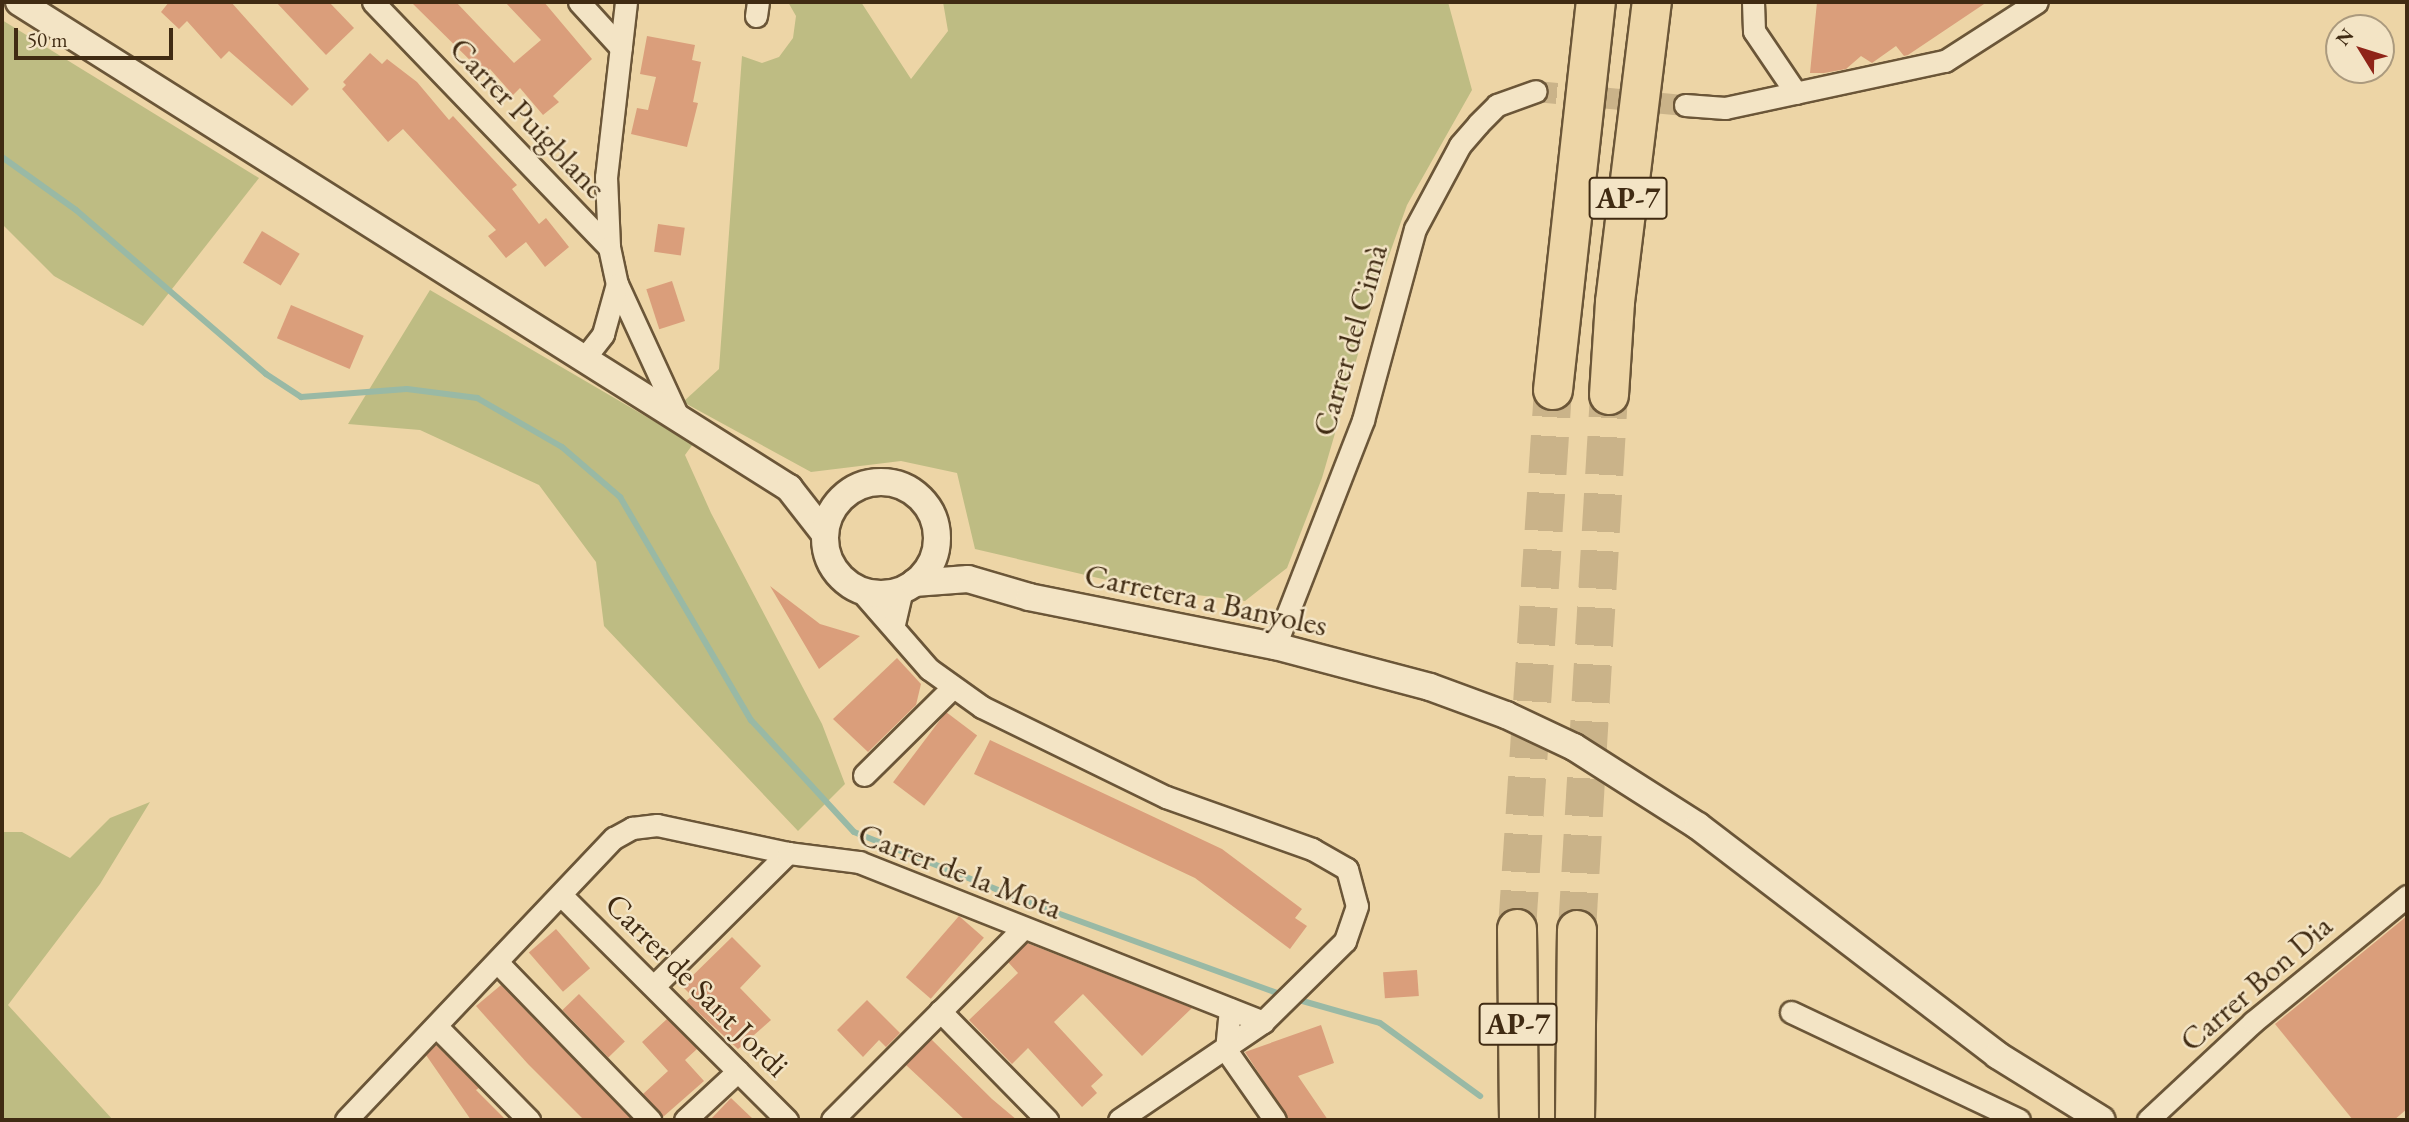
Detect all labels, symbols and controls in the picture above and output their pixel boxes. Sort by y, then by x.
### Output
scale bar [18,14,177,58]
north arrow [2325,14,2395,84]
text: N [2330,23,2359,51]
text: 50 m [27,26,68,53]
street label: Carrer Puigblanc [442,29,614,207]
road number: AP-7 [1588,172,1668,224]
street label: Carrer del Cimà [1304,240,1396,440]
street label: Carretera a Banyoles [1081,556,1331,644]
street label: Carrer de la Mota [853,815,1067,927]
street label: Carrer de Sant Jordi [597,885,797,1085]
street label: Carrer Bon Dia [2172,906,2340,1060]
road number: AP-7 [1478,998,1558,1050]

